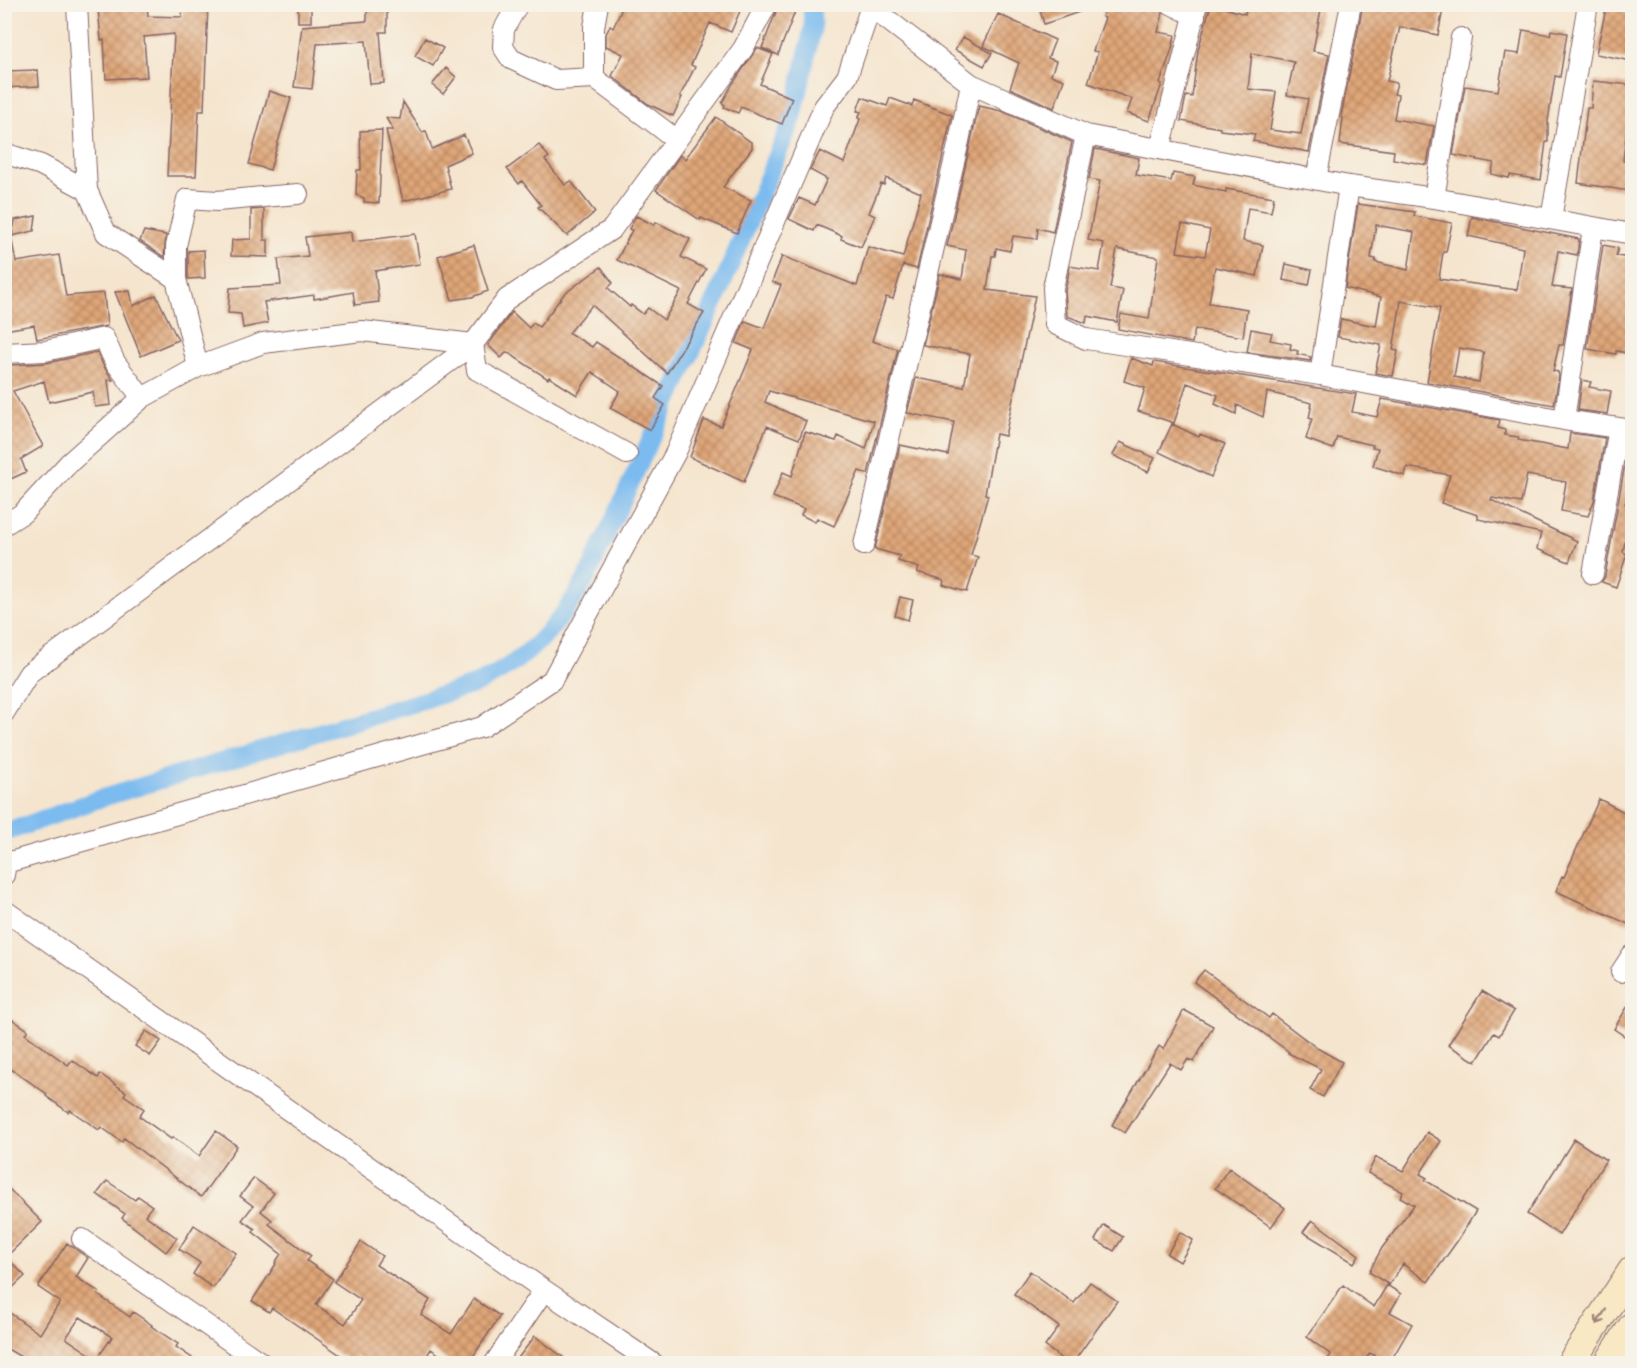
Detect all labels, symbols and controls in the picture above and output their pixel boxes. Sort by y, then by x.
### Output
one-way arrow [1595,1308,1608,1325]

